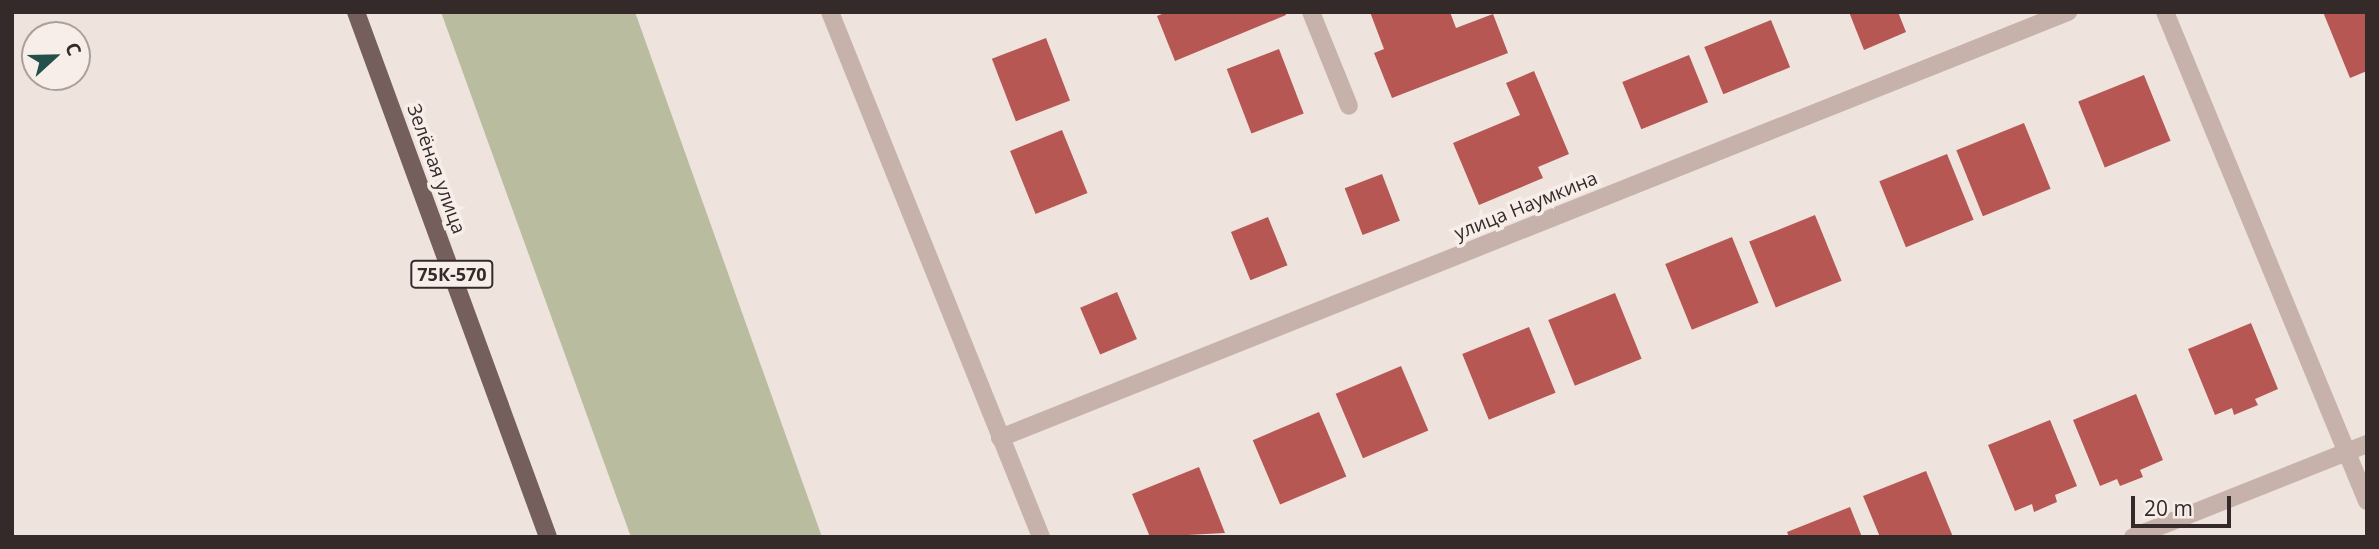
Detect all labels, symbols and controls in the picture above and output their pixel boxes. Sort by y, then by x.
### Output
north arrow [21,21,91,91]
text: С [59,38,88,59]
street label: Зелёная улица [402,101,470,237]
street label: улица Наумкина [1451,167,1601,245]
road number: 75К-570 [410,260,494,288]
scale bar [2134,482,2234,526]
text: 20 m [2144,494,2193,522]

